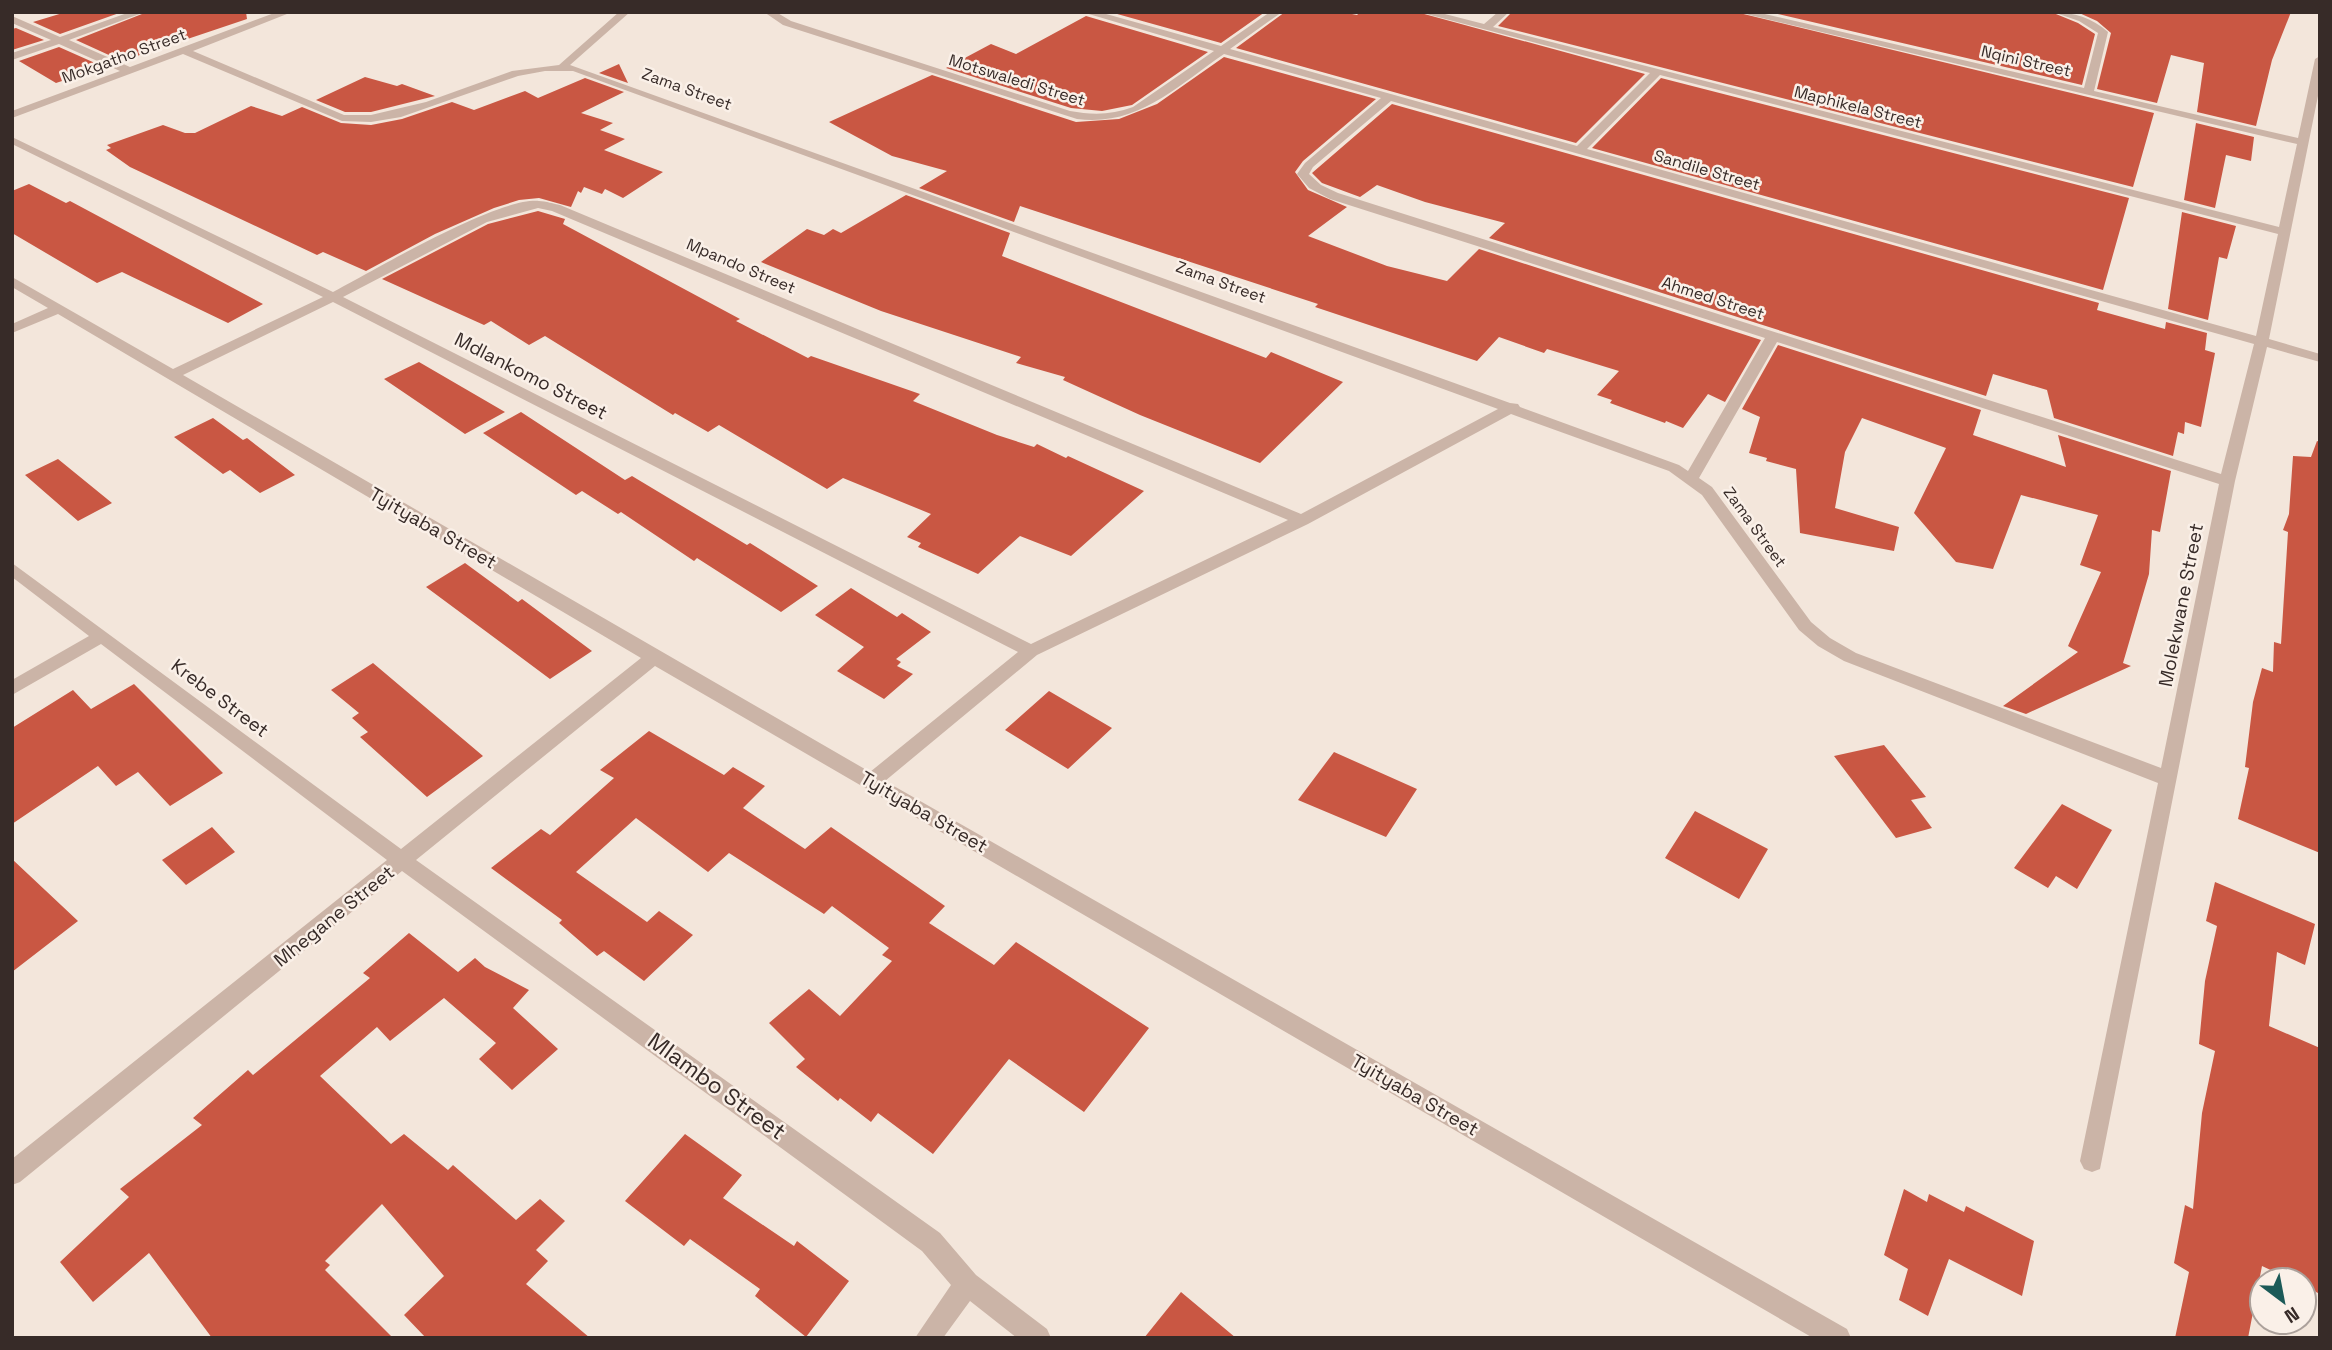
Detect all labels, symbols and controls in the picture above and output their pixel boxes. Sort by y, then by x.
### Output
street label: Mokgatho Street [59,24,189,88]
street label: Nqini Street [1979,40,2073,82]
street label: Motswaledi Street [946,49,1088,111]
street label: Zama Street [639,63,735,115]
street label: Maphikela Street [1792,81,1924,133]
street label: Sandile Street [1652,145,1762,195]
street label: Mpando Street [683,234,799,298]
street label: Zama Street [1173,256,1269,308]
street label: Ahmed Street [1659,272,1767,324]
street label: Mdlankomo Street [450,327,612,425]
street label: Tyityaba Street [365,481,501,575]
street label: Zama Street [1719,483,1791,571]
street label: Molekwane Street [2153,521,2209,689]
street label: Krebe Street [166,653,274,743]
street label: Tyityaba Street [856,765,992,859]
street label: Mhegane Street [269,860,399,972]
street label: Mlambo Street [642,1026,792,1146]
street label: Tyityaba Street [1347,1048,1483,1142]
north arrow [2248,1266,2318,1336]
text: N [2280,1301,2304,1329]

